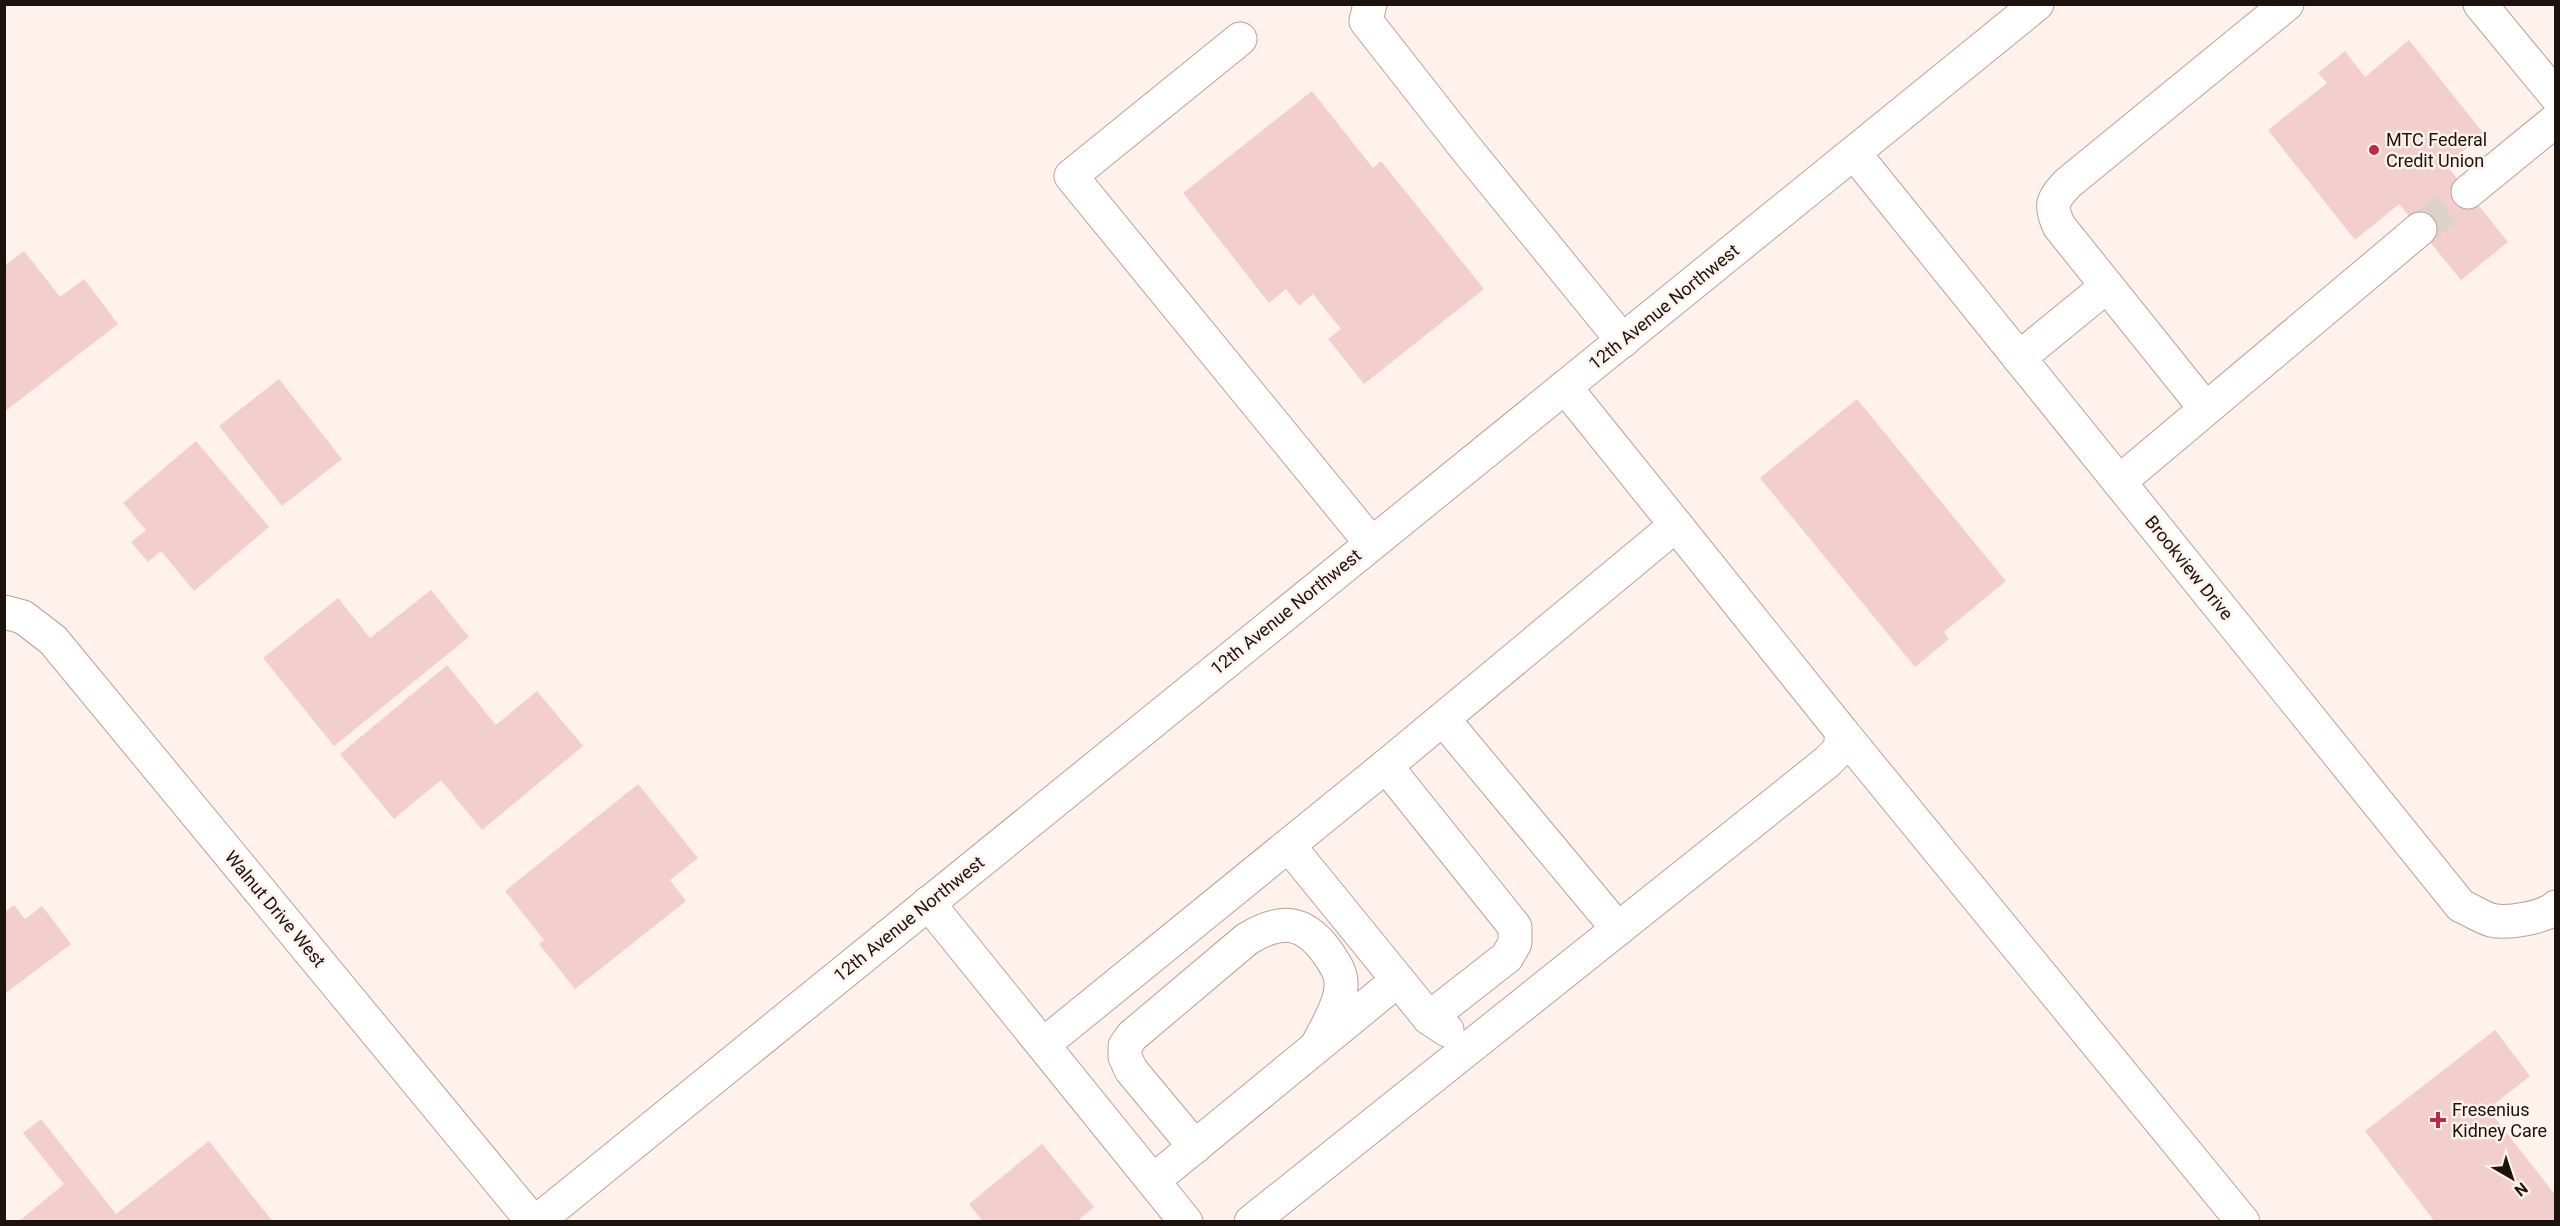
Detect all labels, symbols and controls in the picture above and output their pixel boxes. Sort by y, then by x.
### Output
place label: MTC Federal Credit Union [2386,129,2487,171]
marker: MTC Federal Credit Union [2367,143,2381,157]
street label: 12th Avenue Northwest [1584,239,1743,374]
street label: Brookview Drive [2141,511,2238,624]
street label: 12th Avenue Northwest [1206,544,1365,679]
street label: Walnut Drive West [221,846,330,971]
street label: 12th Avenue Northwest [829,851,988,986]
place label: Fresenius Kidney Care [2452,1099,2547,1141]
marker: Fresenius Kidney Care [2429,1111,2447,1129]
north arrow [2482,1148,2542,1208]
text: N [2511,1178,2531,1200]

